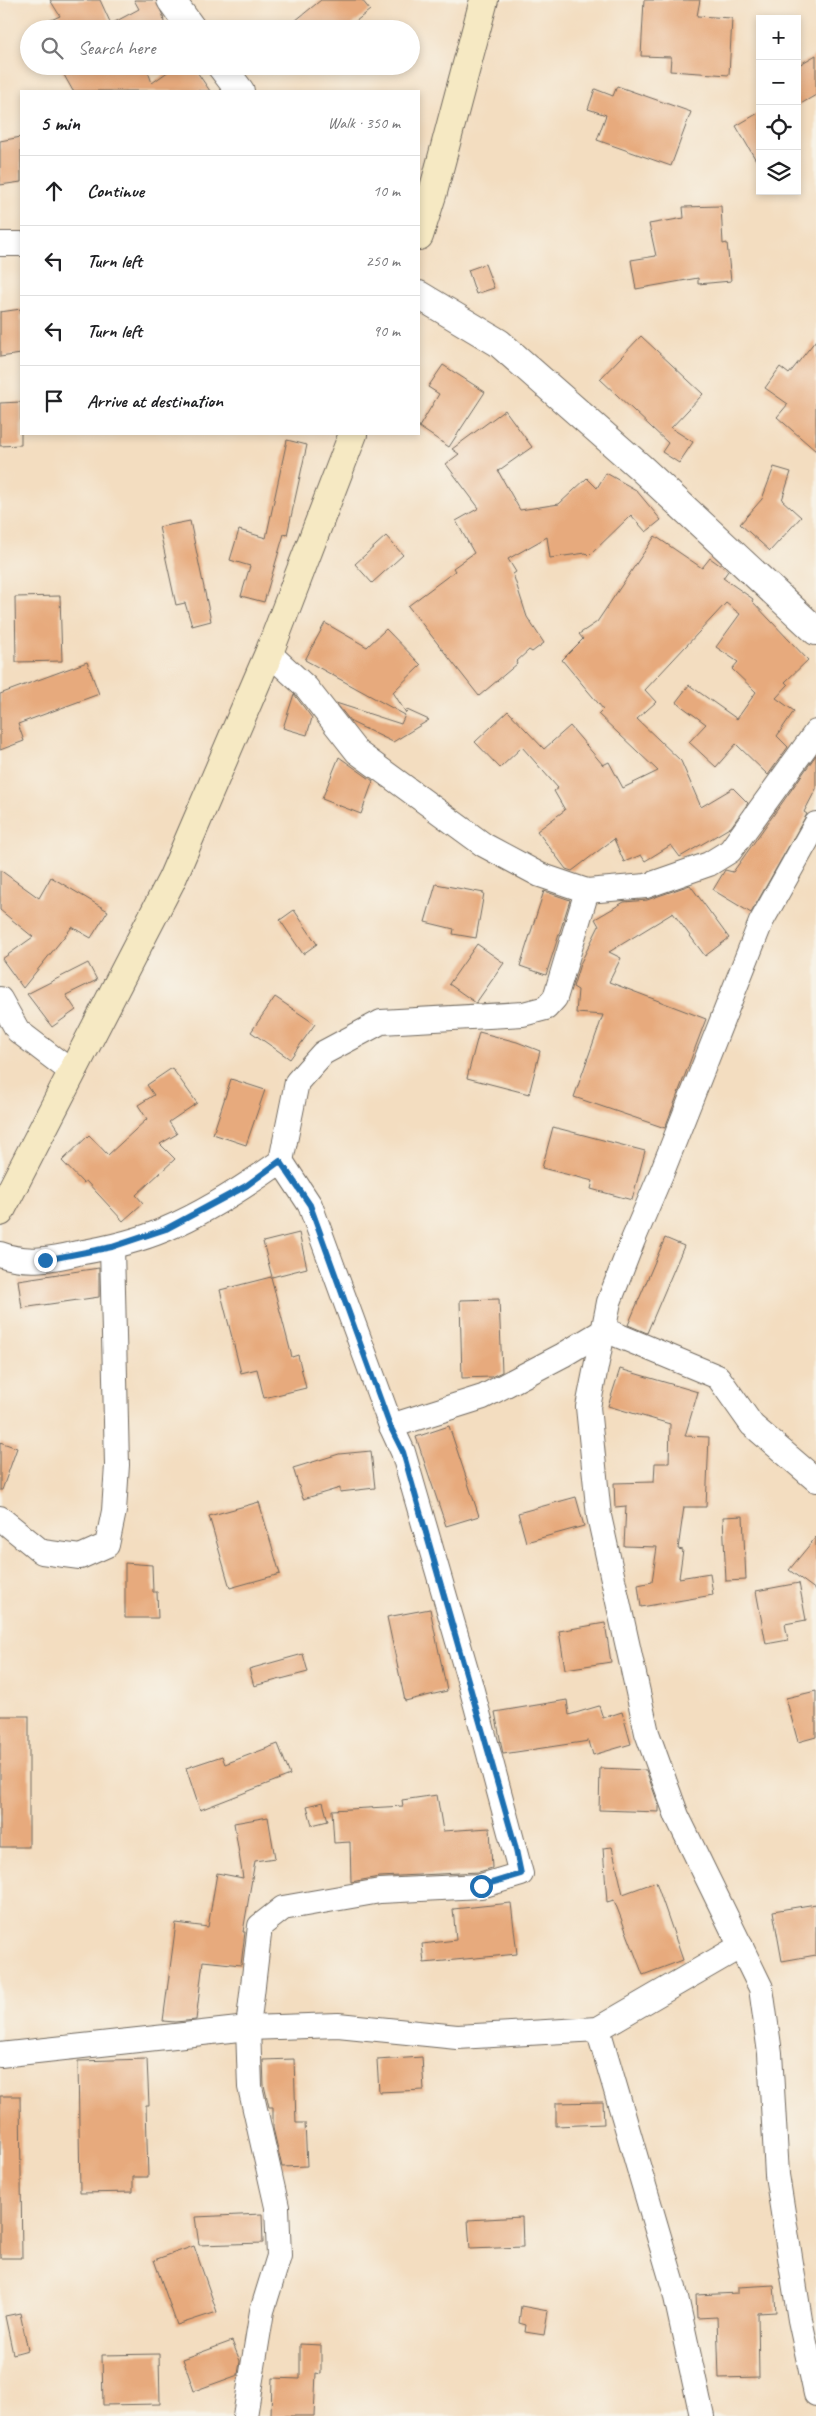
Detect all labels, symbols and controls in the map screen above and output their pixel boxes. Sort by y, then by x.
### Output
map controls [756,15,801,195]
button: + [756,15,801,60]
search box [20,20,420,75]
icon: search [38,34,66,62]
text: Search here [78,36,155,60]
button: − [756,60,801,105]
button: locate [756,105,801,150]
text: 5 min [40,110,80,136]
text: Walk · 350 m [328,113,400,133]
button: layers [756,150,801,195]
icon: ahead [40,177,68,205]
text: Continue [87,179,144,203]
text: 10 m [373,181,400,201]
icon: left [40,247,68,275]
text: Turn left [87,249,142,273]
text: 250 m [366,251,400,271]
icon: left [40,317,68,345]
text: Turn left [87,319,142,343]
text: 90 m [373,321,400,341]
icon: arrive [40,387,68,415]
text: Arrive at destination [87,389,223,413]
route end [34,1249,57,1272]
route start [470,1875,493,1898]

